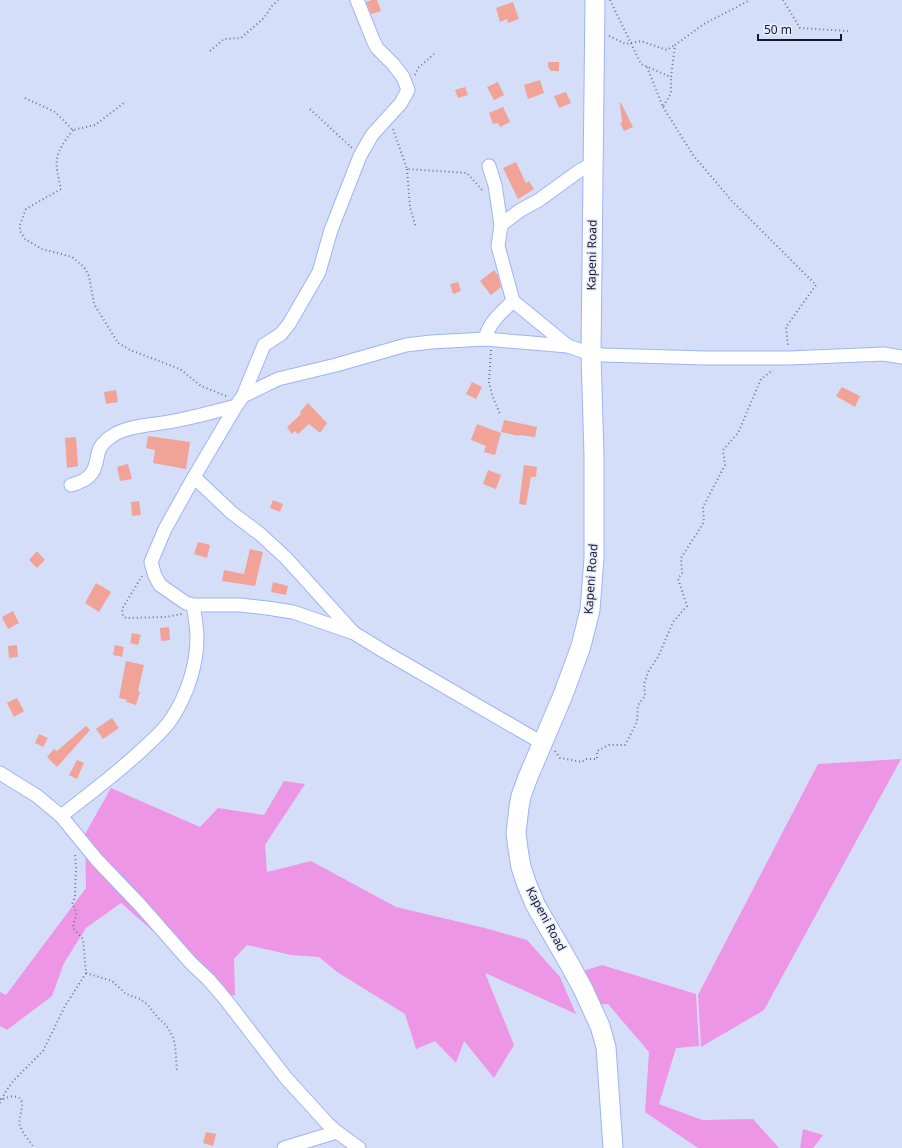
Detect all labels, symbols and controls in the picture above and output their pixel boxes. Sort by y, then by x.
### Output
scale bar [758,16,841,42]
text: 50 m [764,21,792,38]
street label: Kapeni Road [582,219,601,291]
street label: Kapeni Road [580,543,601,615]
street label: Kapeni Road [522,884,571,954]

